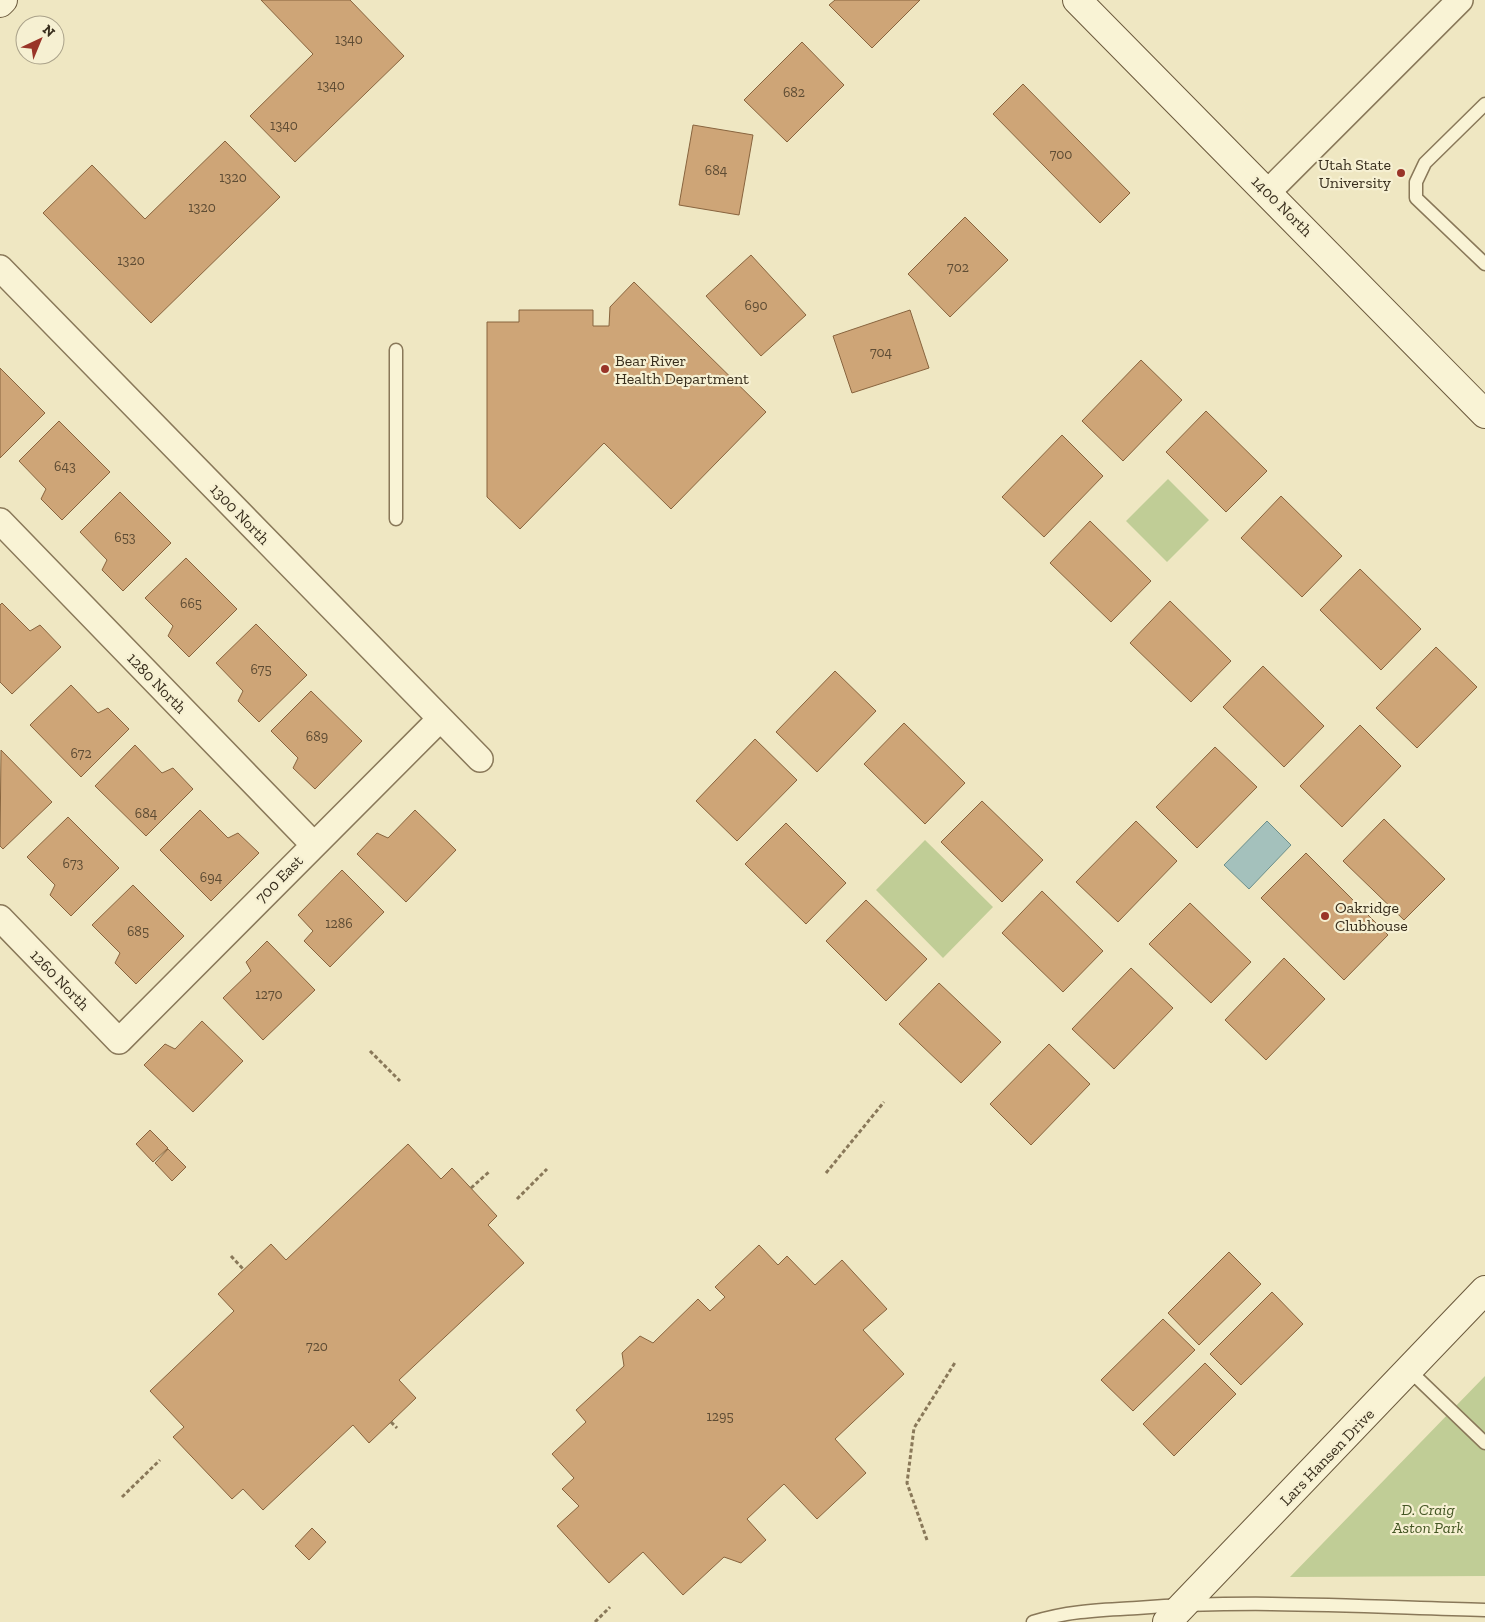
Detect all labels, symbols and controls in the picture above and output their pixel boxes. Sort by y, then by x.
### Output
north arrow [15,15,65,65]
text: N [39,21,59,41]
house number: 1340 [335,31,363,48]
house number: 1340 [317,77,345,94]
house number: 682 [783,84,805,101]
house number: 1340 [270,117,298,134]
house number: 700 [1050,146,1072,163]
place label: Utah State University [1318,155,1392,192]
house number: 684 [705,162,728,179]
marker: Utah State University [1395,167,1407,179]
house number: 1320 [219,169,247,186]
street label: 1400 North [1248,172,1316,240]
house number: 1320 [188,199,216,216]
house number: 1320 [117,252,145,269]
house number: 702 [947,259,969,276]
house number: 690 [745,297,767,314]
house number: 704 [870,344,893,361]
place label: Bear River Health Department [615,351,749,388]
marker: Bear River Health Department [599,363,611,375]
house number: 643 [54,458,76,475]
street label: 1300 North [206,480,274,548]
house number: 653 [114,529,136,546]
house number: 665 [180,595,202,612]
street label: 1280 North [123,649,191,717]
house number: 675 [250,661,272,678]
house number: 689 [306,728,328,745]
house number: 672 [70,745,92,762]
house number: 684 [135,805,158,822]
street label: 700 East [251,851,307,907]
house number: 673 [63,855,84,872]
house number: 694 [200,869,223,886]
place label: Oakridge Clubhouse [1335,898,1408,935]
marker: Oakridge Clubhouse [1319,910,1331,922]
house number: 1286 [325,915,353,932]
house number: 685 [127,923,149,940]
street label: 1260 North [26,946,94,1014]
house number: 1270 [255,986,283,1003]
house number: 720 [306,1338,328,1355]
street label: Lars Hansen Drive [1276,1404,1378,1510]
house number: 1295 [706,1408,734,1425]
park label: D. Craig Aston Park [1391,1500,1464,1537]

